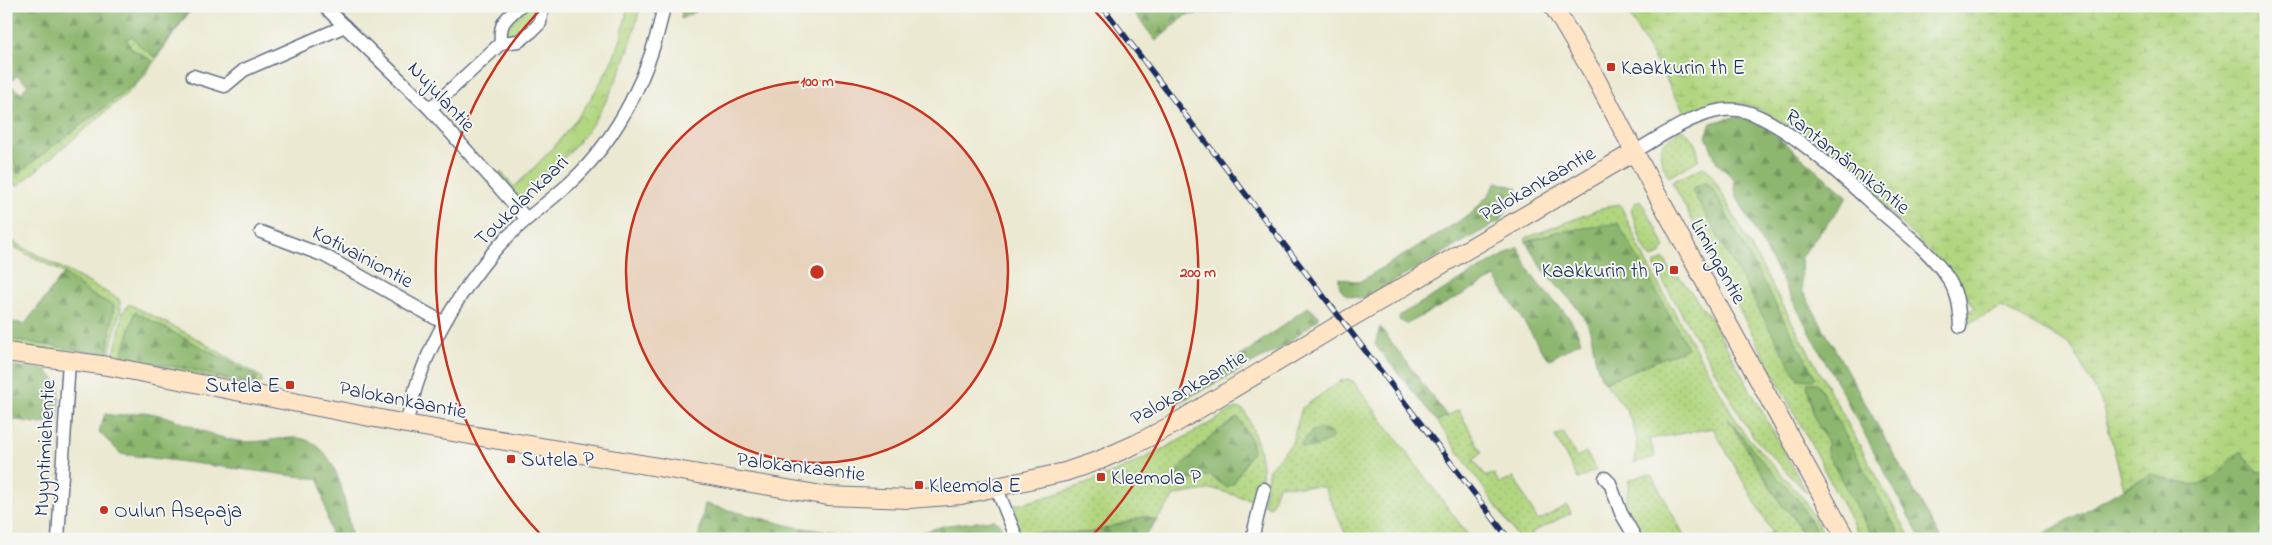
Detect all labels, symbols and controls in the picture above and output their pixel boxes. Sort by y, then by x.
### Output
place label: Kaakkurin th E [1621,54,1745,84]
street label: Nujulantie [400,55,482,140]
marker: Kaakkurin th E [1605,61,1617,73]
text: 100 m [800,71,834,93]
street label: Rantamänniköntie [1778,102,1916,223]
street label: Palokankaantie [1474,139,1602,230]
street label: Toukolankaari [468,149,576,254]
street label: Limingantie [1680,214,1753,312]
street label: Kotivainiontie [306,219,419,297]
place label: Kaakkurin th P [1542,257,1664,287]
text: 200 m [1179,262,1216,284]
centre of rings [808,263,826,281]
marker: Kaakkurin th P [1668,264,1680,276]
street label: Palokankaantie [1125,343,1253,434]
place label: Sutela E [205,372,280,402]
street label: Palokankaantie [336,374,470,428]
street label: Myyntimiehentie [27,378,67,517]
marker: Sutela E [284,379,296,391]
street label: Palokankaantie [735,445,867,491]
place label: Sutela P [521,446,594,476]
marker: Sutela P [505,453,517,465]
place label: Kleemola P [1111,464,1201,494]
marker: Kleemola P [1095,471,1107,483]
place label: Kleemola E [929,472,1021,502]
marker: Kleemola E [913,479,925,491]
place label: Oulun Asepaja [114,497,242,527]
marker: Oulun Asepaja [98,504,110,516]

